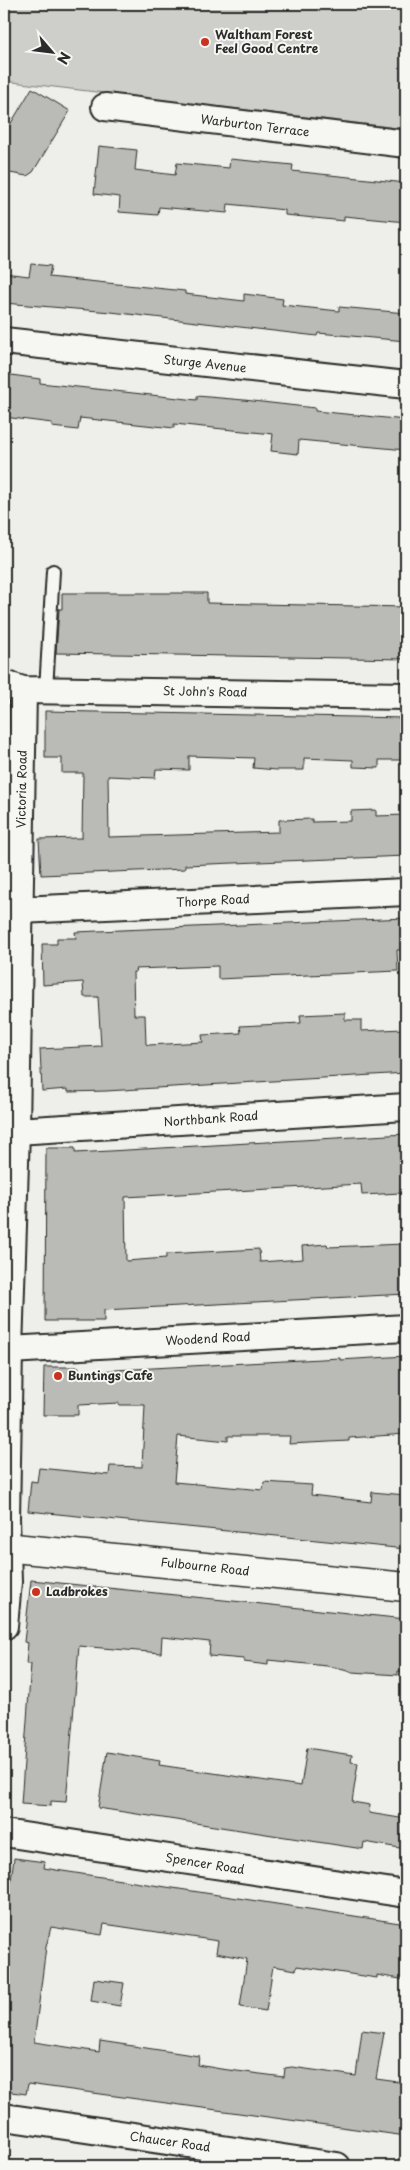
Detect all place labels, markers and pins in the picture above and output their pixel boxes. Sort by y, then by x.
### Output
place label: Waltham Forest Feel Good Centre [215,25,319,57]
marker: Waltham Forest Feel Good Centre [199,36,211,48]
place label: Buntings Cafe [68,1366,153,1384]
marker: Buntings Cafe [52,1370,64,1382]
place label: Ladbrokes [46,1582,108,1600]
marker: Ladbrokes [30,1586,42,1598]

